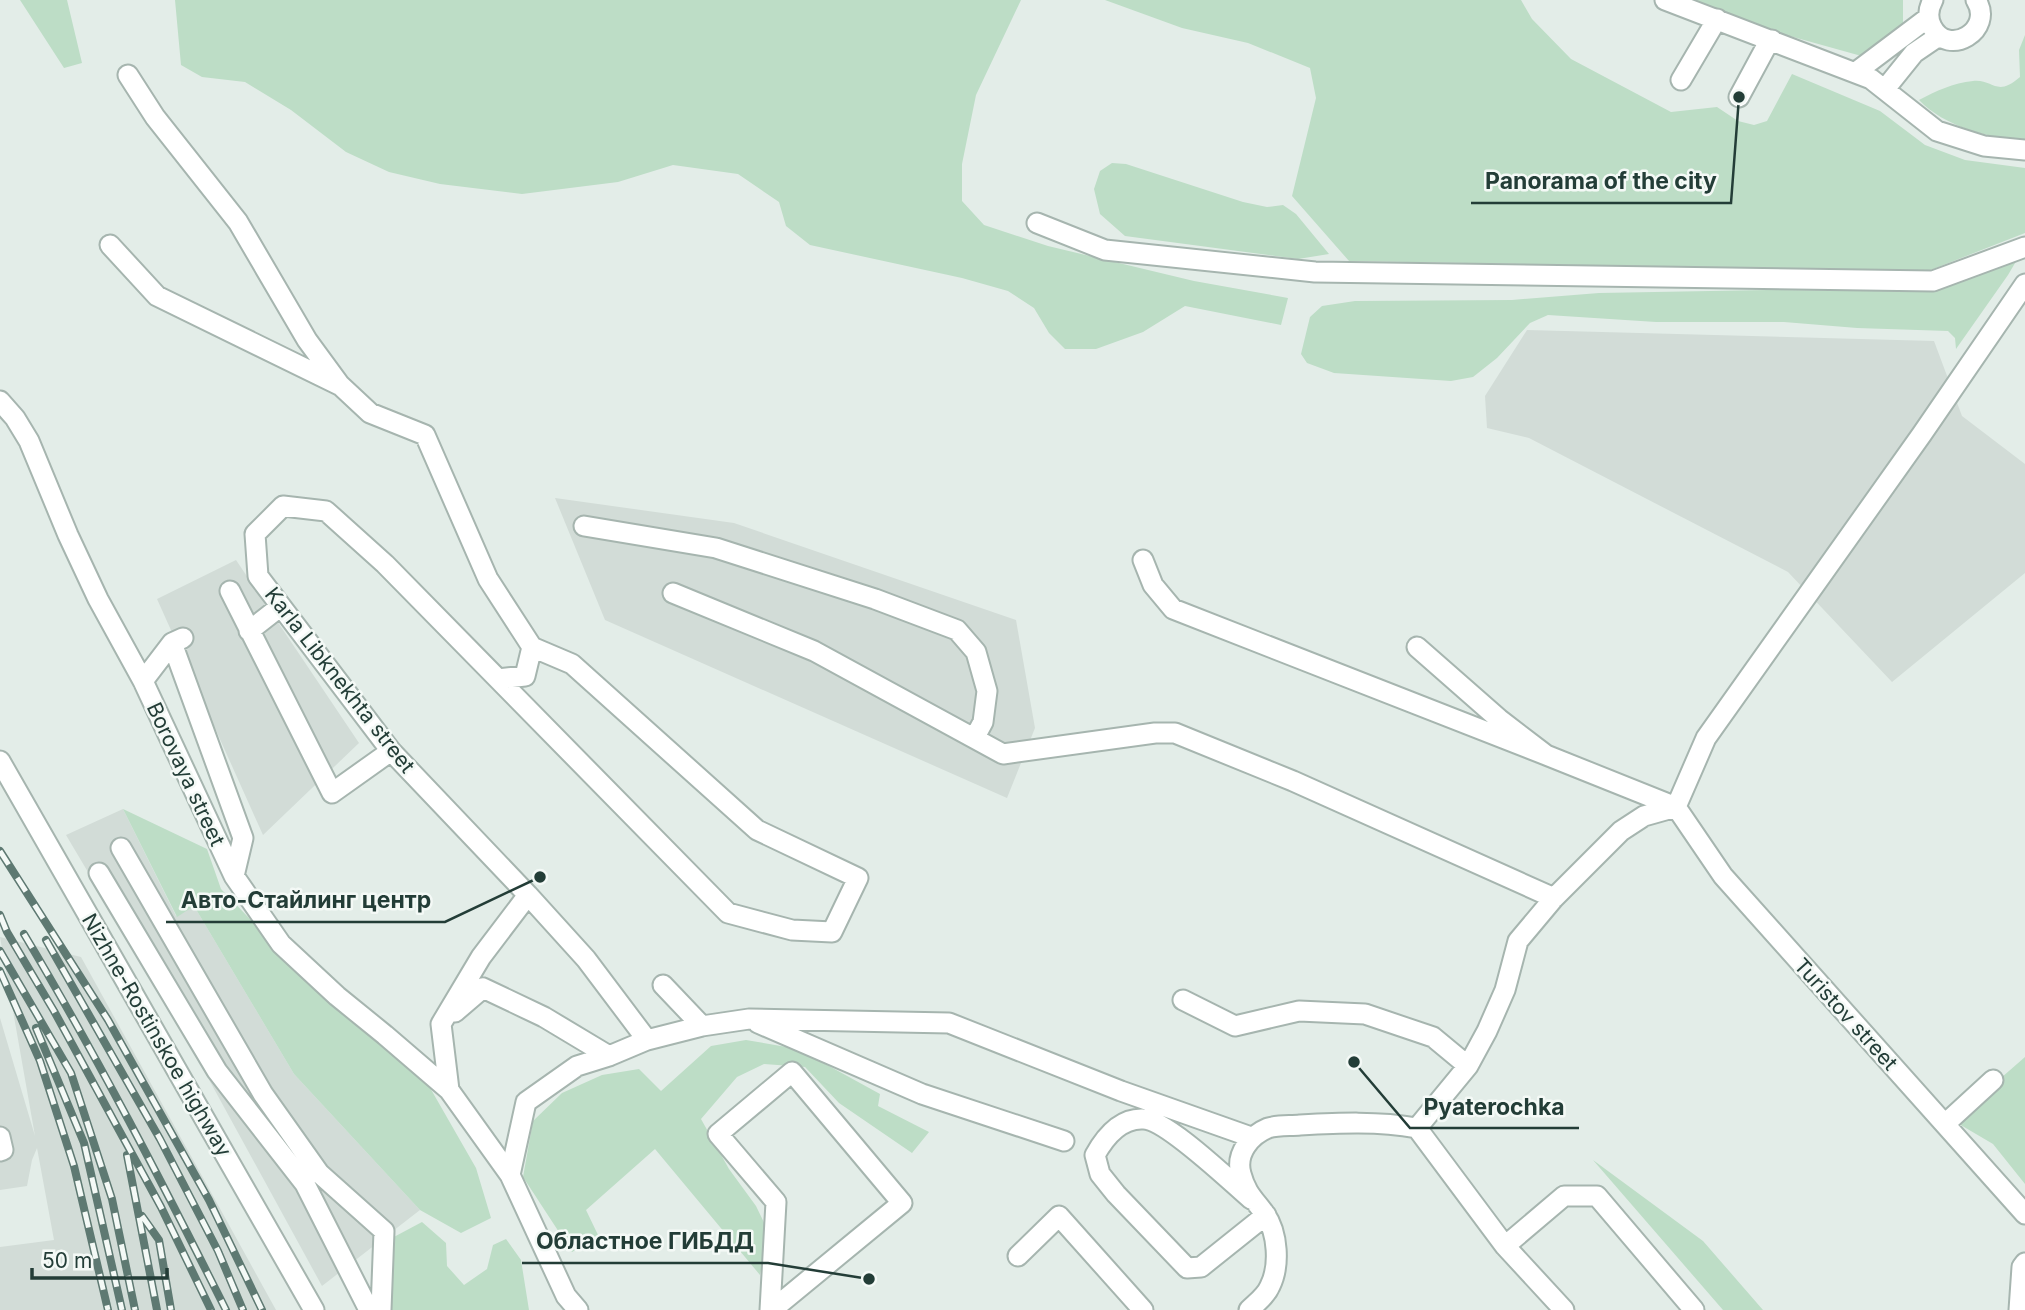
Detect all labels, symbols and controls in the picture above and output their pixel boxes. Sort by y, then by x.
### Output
callout: Panorama of the city [1471,159,1731,203]
text: Panorama of the city [1485,167,1717,195]
street label: Karla Libknekhta street [260,582,420,778]
street label: Borovaya street [142,698,230,850]
callout: Авто-Стайлинг центр [166,878,445,922]
text: Авто-Стайлинг центр [181,886,431,914]
street label: Nizhne-Rostinskoe highway [77,909,237,1161]
street label: Turistov street [1789,953,1903,1075]
callout: Pyaterochka [1410,1084,1579,1128]
text: Pyaterochka [1423,1093,1565,1121]
callout: Областное ГИБДД [522,1219,768,1263]
text: Областное ГИБДД [536,1227,754,1255]
scale bar [32,1236,166,1280]
text: 50 m [42,1248,92,1273]

